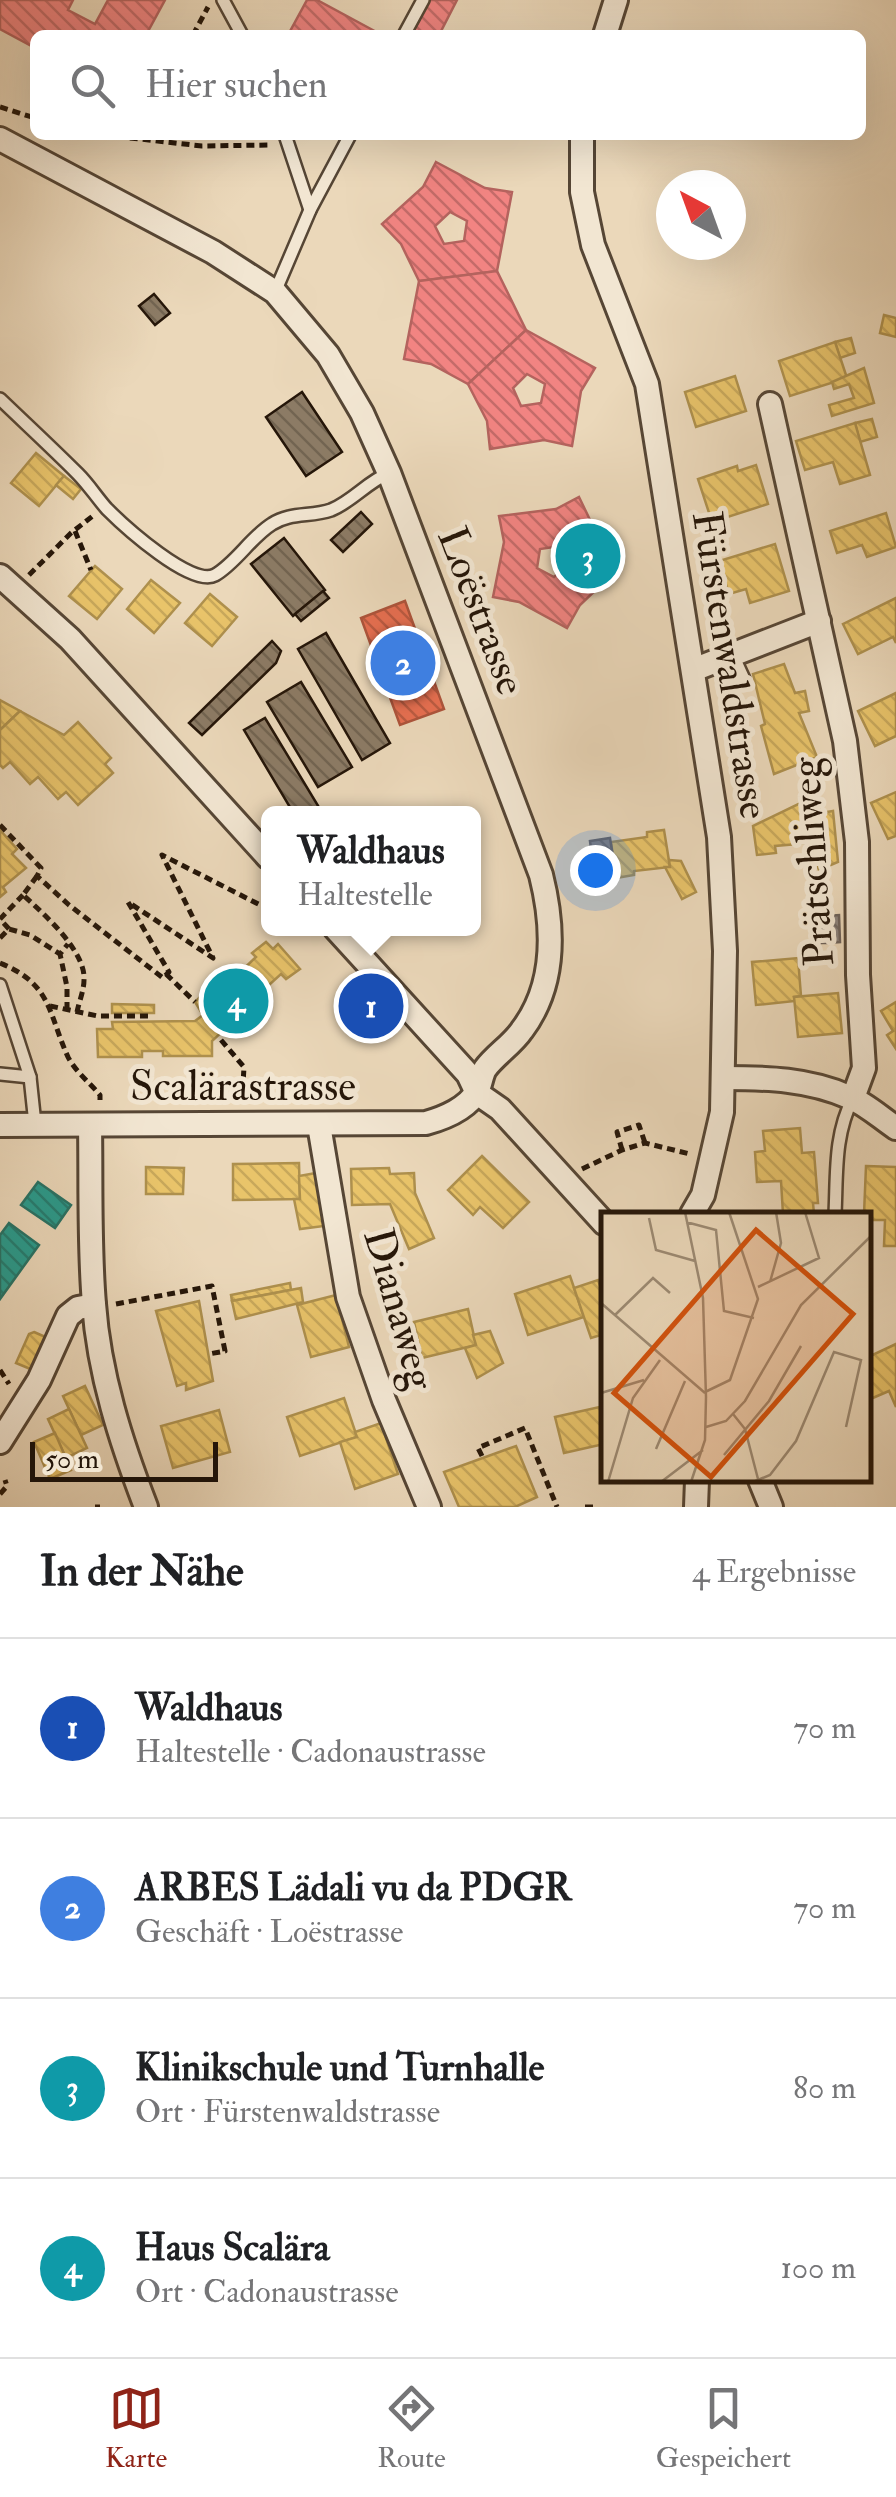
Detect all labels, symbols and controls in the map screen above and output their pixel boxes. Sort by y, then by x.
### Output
search box [30,30,866,140]
icon: search [65,58,120,113]
text: Hier suchen [145,61,328,109]
north arrow [656,170,746,260]
street label: Fürstenwaldstrasse [680,507,780,823]
pin: 3 [556,518,620,594]
street label: Loëstrasse [425,520,537,702]
pin: 2 [370,626,436,700]
street label: Prätschliweg [780,754,846,968]
popup [261,806,481,936]
text: Waldhaus [297,827,445,875]
your location [570,845,621,896]
text: Haltestelle [297,875,433,915]
pin: 4 [204,964,268,1038]
pin: 1 [338,968,404,1044]
street label: Scalärastrasse [130,1061,356,1113]
inset map [601,1212,871,1482]
street label: Dianaweg [351,1223,447,1397]
scale bar [30,1437,218,1482]
text: 50 m [45,1442,99,1477]
text: In der Nähe [40,1546,244,1598]
text: 4 Ergebnisse [692,1552,856,1592]
text: Waldhaus [135,1684,282,1732]
text: 1 [67,1708,78,1748]
text: 70 m [793,1708,856,1748]
text: Haltestelle · Cadonaustrasse [135,1732,486,1772]
text: ARBES Lädali vu da PDGR [135,1864,572,1912]
text: 2 [64,1888,81,1928]
text: 70 m [793,1888,856,1928]
text: Geschäft · Loëstrasse [135,1912,403,1952]
text: Klinikschule und Turnhalle [135,2044,544,2092]
text: 3 [66,2068,79,2108]
text: 80 m [793,2068,856,2108]
text: Ort · Fürstenwaldstrasse [135,2092,440,2132]
text: Haus Scalära [135,2224,330,2272]
text: 4 [64,2248,81,2288]
text: 100 m [780,2248,856,2288]
text: Ort · Cadonaustrasse [135,2272,399,2312]
tab: Karte [105,2381,167,2476]
tab: Route [377,2381,446,2476]
tab: Gespeichert [656,2381,791,2476]

